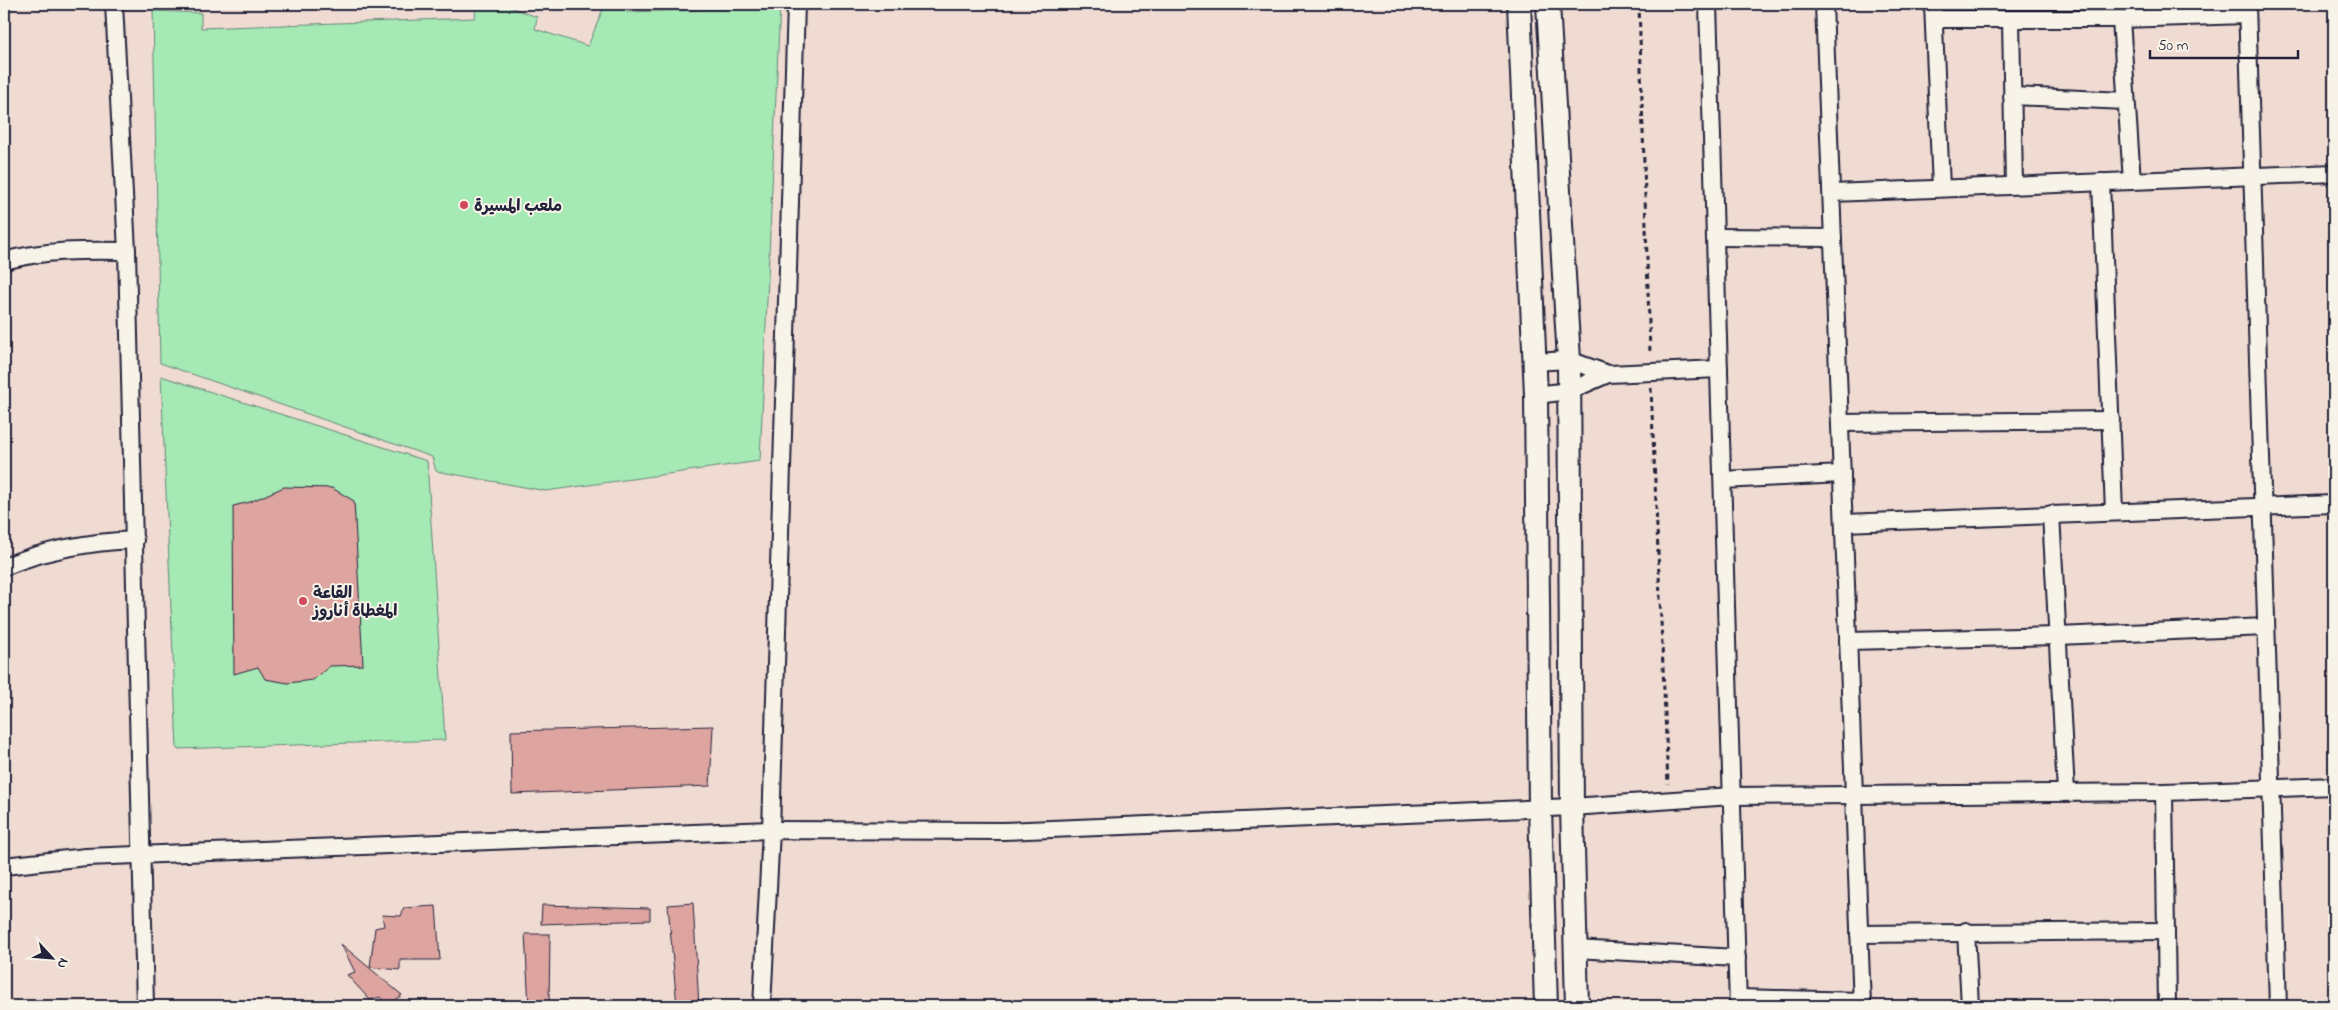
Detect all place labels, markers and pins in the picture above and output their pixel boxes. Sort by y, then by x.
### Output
place label: ملعب المسيرة [474,195,562,219]
marker: ملعب المسيرة [458,199,470,211]
place label: القاعة المغطاة أناروز [311,582,397,624]
marker: القاعة المغطاة أناروز [297,595,309,607]

